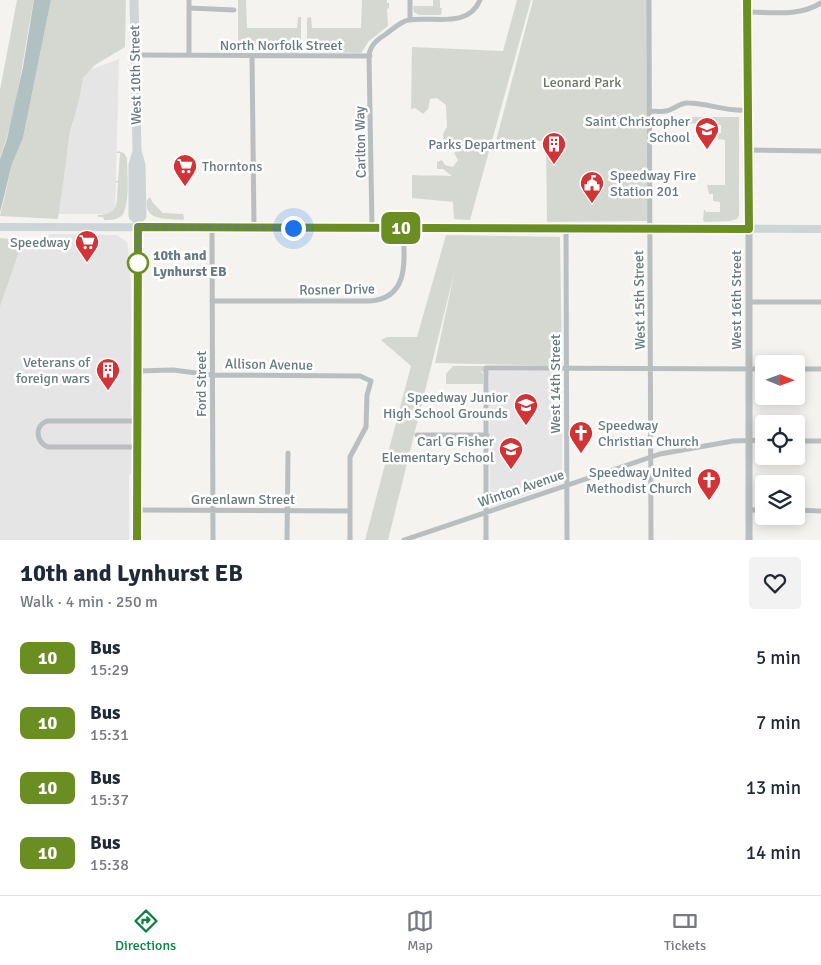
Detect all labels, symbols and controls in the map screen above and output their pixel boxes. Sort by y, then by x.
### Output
street label: West 10th Street [126,25,145,125]
street label: North Norfolk Street [220,37,342,54]
park label: Leonard Park [543,74,621,91]
street label: Carlton Way [351,105,370,178]
place label: Saint Christopher School [585,113,691,146]
school or university icon: Saint Christopher School [694,116,720,150]
building icon: Parks Department [541,131,567,165]
place label: Parks Department [428,136,536,153]
supermarket icon: Thorntons [172,153,198,187]
place label: Thorntons [202,158,262,175]
place label: Speedway Fire Station 201 [610,167,696,200]
public building icon: Speedway Fire Station 201 [579,170,605,204]
line badge: 10 [378,212,424,244]
your location [281,216,306,241]
text: 10 [391,217,411,239]
supermarket icon: Speedway [74,229,100,263]
place label: Speedway [10,234,70,251]
place label: 10th and Lynhurst EB [153,247,227,280]
street label: West 15th Street [630,250,649,350]
street label: West 16th Street [728,250,745,350]
marker: 10th and Lynhurst EB [127,252,149,274]
street label: Rosner Drive [299,280,375,299]
street label: West 14th Street [547,334,564,434]
street label: Ford Street [193,351,210,417]
place label: Veterans of foreign wars [16,354,91,387]
street label: Allison Avenue [225,355,313,374]
north arrow [755,355,805,405]
map controls [755,355,805,525]
building icon: Veterans of foreign wars [95,357,121,391]
place label: Speedway Junior High School Grounds [383,389,509,422]
school or university icon: Speedway Junior High School Grounds [513,392,539,426]
button: locate [755,415,805,465]
place label: Speedway Christian Church [598,417,699,450]
church icon: Speedway Christian Church [568,420,594,454]
place label: Carl G Fisher Elementary School [381,433,495,466]
school or university icon: Carl G Fisher Elementary School [498,436,524,470]
place label: Speedway United Methodist Church [586,464,692,497]
street label: Winton Avenue [476,466,566,511]
church icon: Speedway United Methodist Church [696,467,722,501]
button: layers [755,475,805,525]
street label: Greenlawn Street [191,491,295,508]
button: heart [749,557,801,609]
text: 10th and Lynhurst EB [20,558,243,588]
text: Walk · 4 min · 250 m [20,592,158,612]
text: Bus [90,636,121,660]
text: 5 min [756,646,801,670]
text: 10 [38,647,57,669]
text: 15:29 [90,660,129,680]
text: Bus [90,701,121,725]
text: 7 min [756,711,801,735]
text: 10 [38,712,57,734]
text: 15:31 [90,725,129,745]
text: Bus [90,766,121,790]
text: 13 min [746,776,801,800]
text: 10 [38,777,57,799]
text: 15:37 [90,790,129,810]
text: Bus [90,831,121,855]
text: 14 min [746,841,801,865]
text: 10 [38,842,57,864]
text: 15:38 [90,855,129,875]
tab: Directions [115,907,176,954]
tab: Map [406,907,434,954]
tab: Tickets [664,907,706,954]

